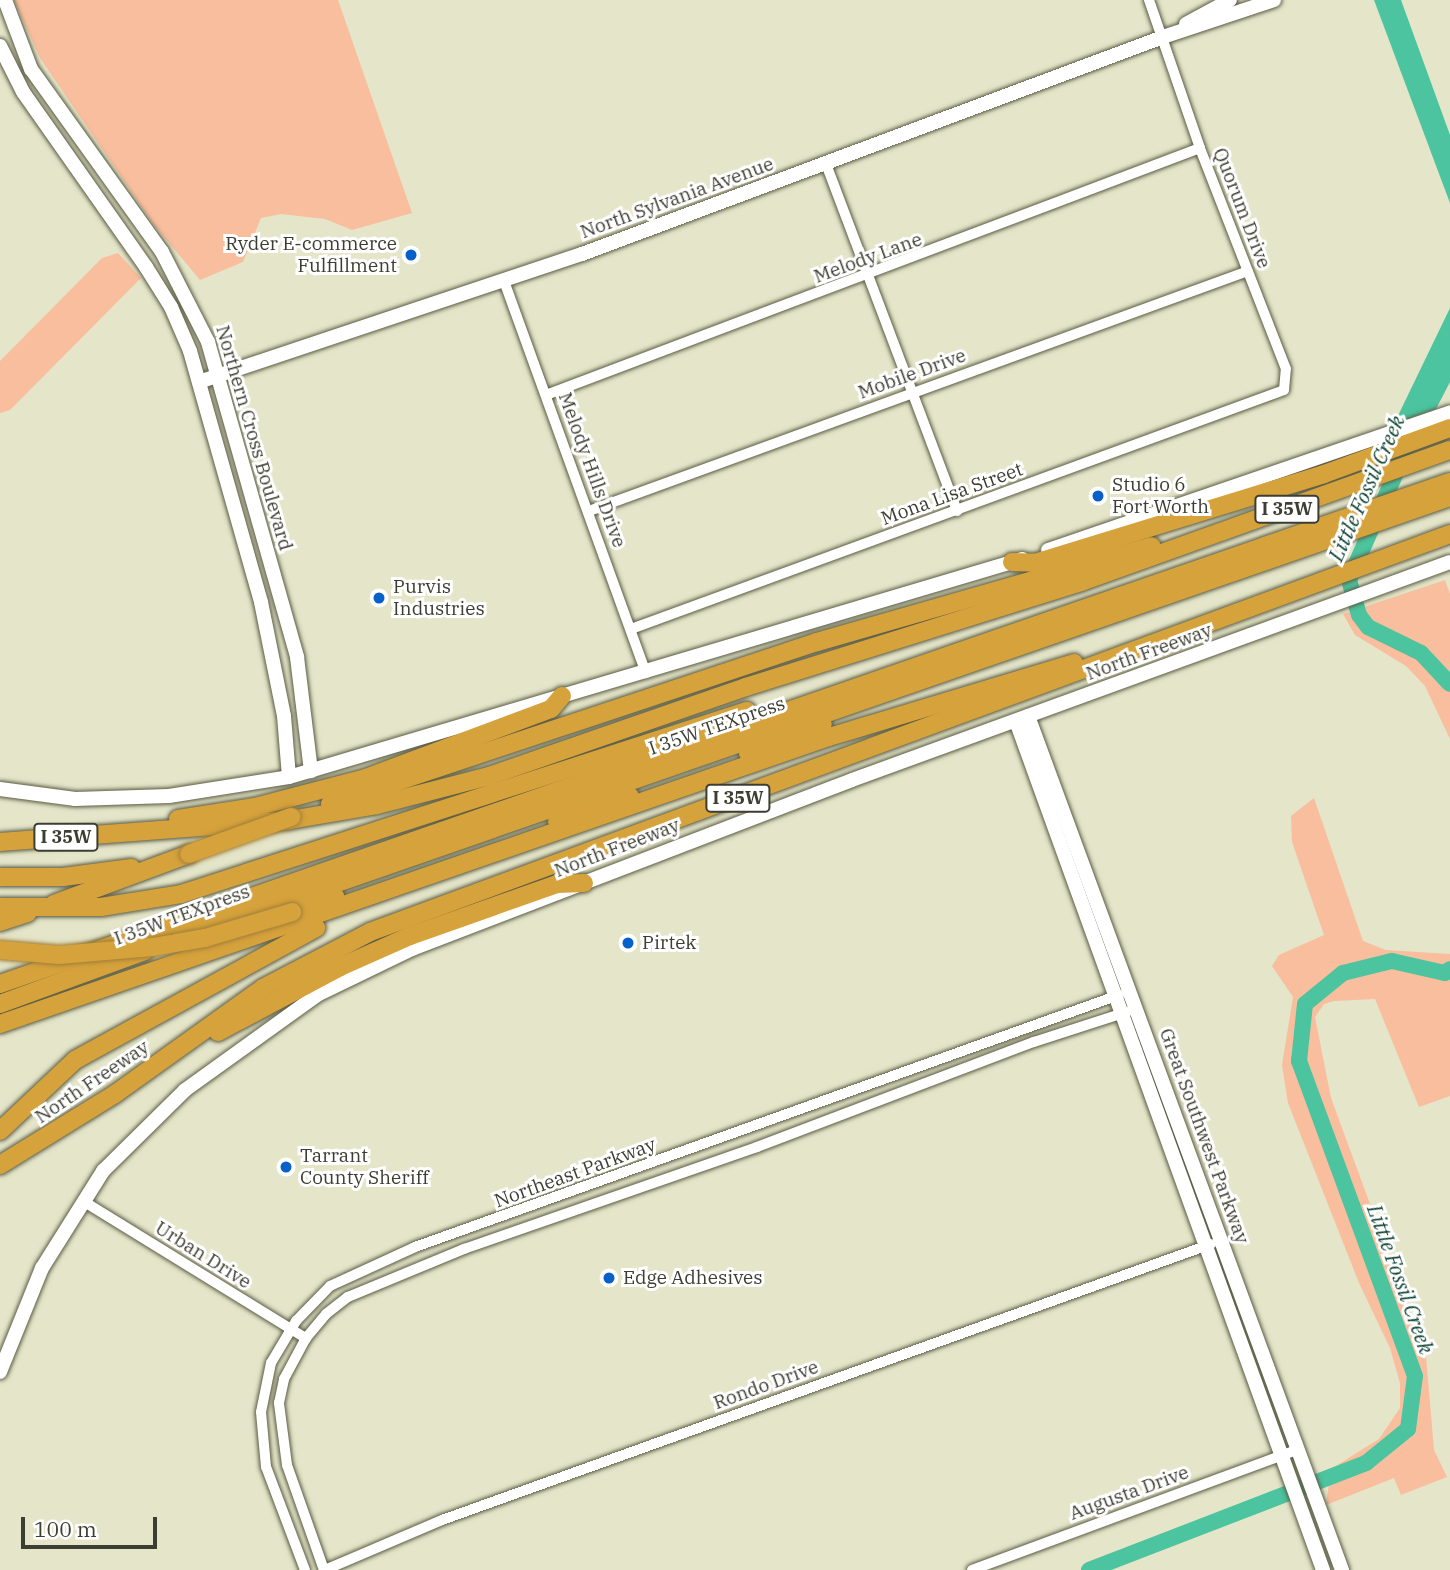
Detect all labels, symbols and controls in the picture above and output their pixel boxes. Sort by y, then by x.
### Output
street label: Quorum Drive [1209,145,1275,271]
street label: North Sylvania Avenue [577,152,777,244]
street label: Melody Lane [811,228,925,288]
place label: Ryder E-commerce Fulfillment [225,233,397,277]
marker: Ryder E-commerce Fulfillment [403,247,419,263]
street label: Northern Cross Boulevard [211,323,297,553]
street label: Mobile Drive [855,344,969,404]
street label: Melody Hills Drive [553,389,631,551]
water label: Little Fossil Creek [1323,411,1409,565]
street label: Mona Lisa Street [878,458,1026,530]
place label: Studio 6 Fort Worth [1112,474,1209,518]
marker: Studio 6 Fort Worth [1090,488,1106,504]
road number: I 35W [1254,494,1320,524]
place label: Purvis Industries [393,576,485,620]
marker: Purvis Industries [371,590,387,606]
street label: North Freeway [1083,619,1215,685]
street label: I 35W TEXpress [646,692,788,760]
road number: I 35W [705,784,771,812]
street label: North Freeway [551,814,683,882]
road number: I 35W [33,822,99,852]
street label: I 35W TEXpress [111,880,253,950]
place label: Pirtek [642,932,696,954]
marker: Pirtek [620,935,636,951]
street label: Great Southwest Parkway [1154,1025,1254,1247]
street label: North Freeway [31,1036,153,1128]
street label: Northeast Parkway [491,1133,659,1213]
place label: Tarrant County Sheriff [300,1145,429,1189]
marker: Tarrant County Sheriff [278,1159,294,1175]
water label: Little Fossil Creek [1362,1201,1440,1357]
street label: Urban Drive [151,1217,255,1293]
place label: Edge Adhesives [623,1267,763,1289]
marker: Edge Adhesives [601,1270,617,1286]
street label: Rondo Drive [710,1355,822,1415]
street label: Augusta Drive [1066,1461,1192,1525]
scale bar [24,1504,161,1548]
text: 100 m [34,1515,97,1543]

